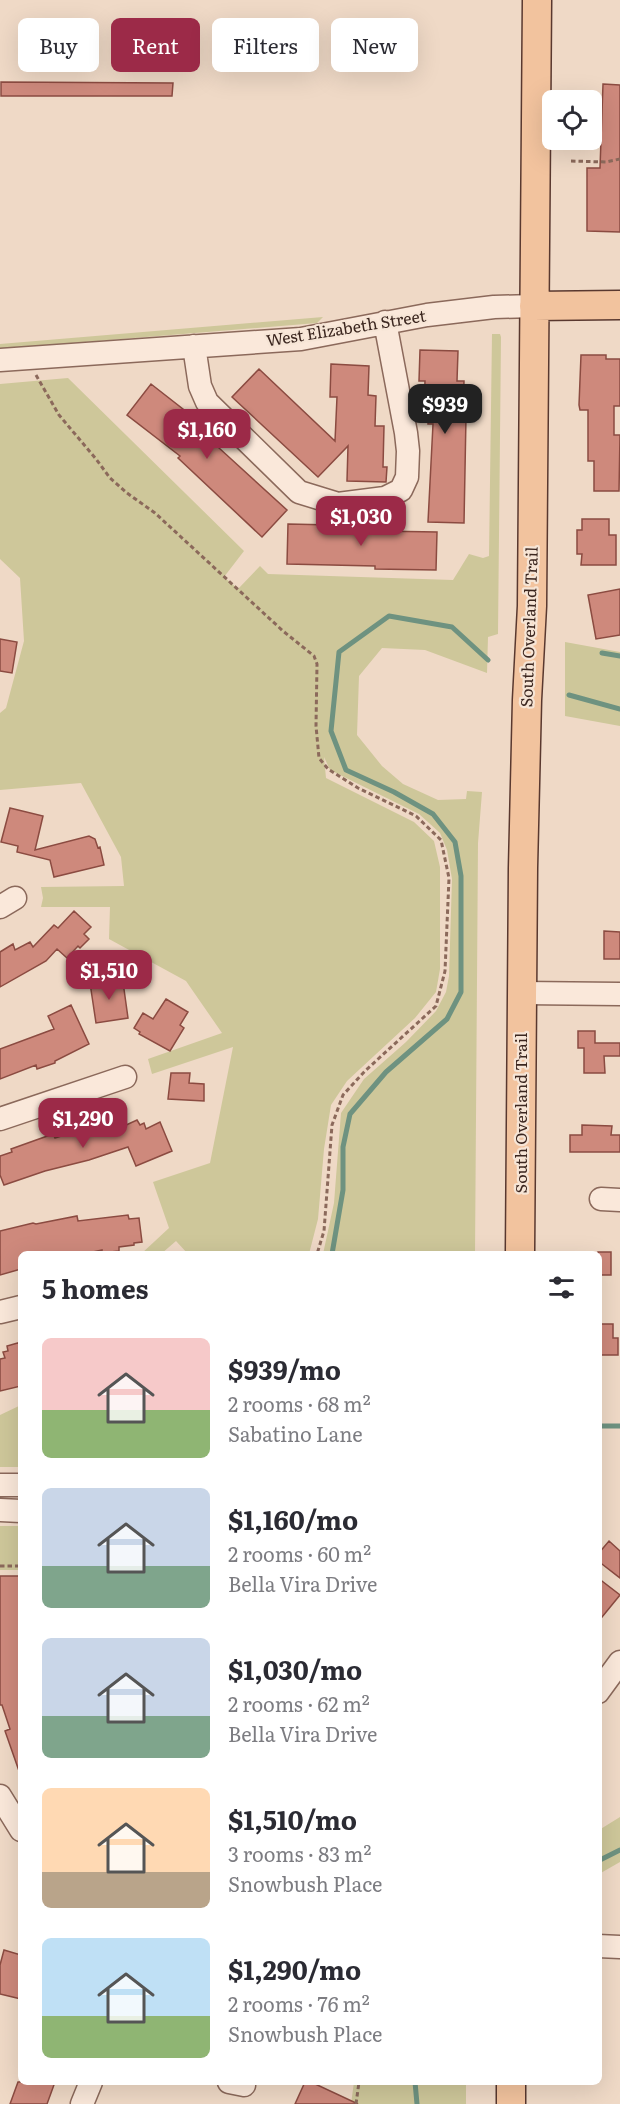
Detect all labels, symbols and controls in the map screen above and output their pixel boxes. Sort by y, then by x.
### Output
chip: Buy [18,18,99,72]
chip: Rent [111,18,200,72]
chip: Filters [212,18,319,72]
chip: New [331,18,418,72]
map controls [542,90,602,150]
button: locate [542,90,602,150]
street label: West Elizabeth Street [264,302,428,351]
pin: $939 [409,384,481,435]
text: $939 [422,388,468,418]
pin: $1,160 [158,409,256,460]
text: $1,160 [178,413,236,443]
pin: $1,030 [312,496,410,547]
text: $1,030 [330,500,392,530]
street label: South Overland Trail [513,546,543,708]
pin: $1,510 [60,950,158,1001]
text: $1,510 [80,954,138,984]
street label: South Overland Trail [508,1033,532,1193]
pin: $1,290 [34,1098,132,1149]
text: $1,290 [52,1102,114,1132]
text: 5 homes [42,1268,148,1307]
icon: filters [545,1271,578,1304]
text: $939/mo [228,1349,341,1388]
icon: home [90,1362,162,1434]
text: 2 rooms · 68 m² [228,1388,371,1418]
text: Sabatino Lane [228,1418,363,1448]
text: $1,160/mo [228,1499,358,1538]
icon: home [90,1512,162,1584]
text: 2 rooms · 60 m² [228,1538,371,1568]
text: Bella Vira Drive [228,1568,377,1598]
text: $1,030/mo [228,1649,362,1688]
icon: home [90,1662,162,1734]
text: 2 rooms · 62 m² [228,1688,370,1718]
text: Bella Vira Drive [228,1718,377,1748]
text: $1,510/mo [228,1799,357,1838]
icon: home [90,1812,162,1884]
text: 3 rooms · 83 m² [228,1838,371,1868]
text: Snowbush Place [228,1868,382,1898]
text: $1,290/mo [228,1949,361,1988]
icon: home [90,1962,162,2034]
text: 2 rooms · 76 m² [228,1988,370,2018]
text: Snowbush Place [228,2018,382,2048]

